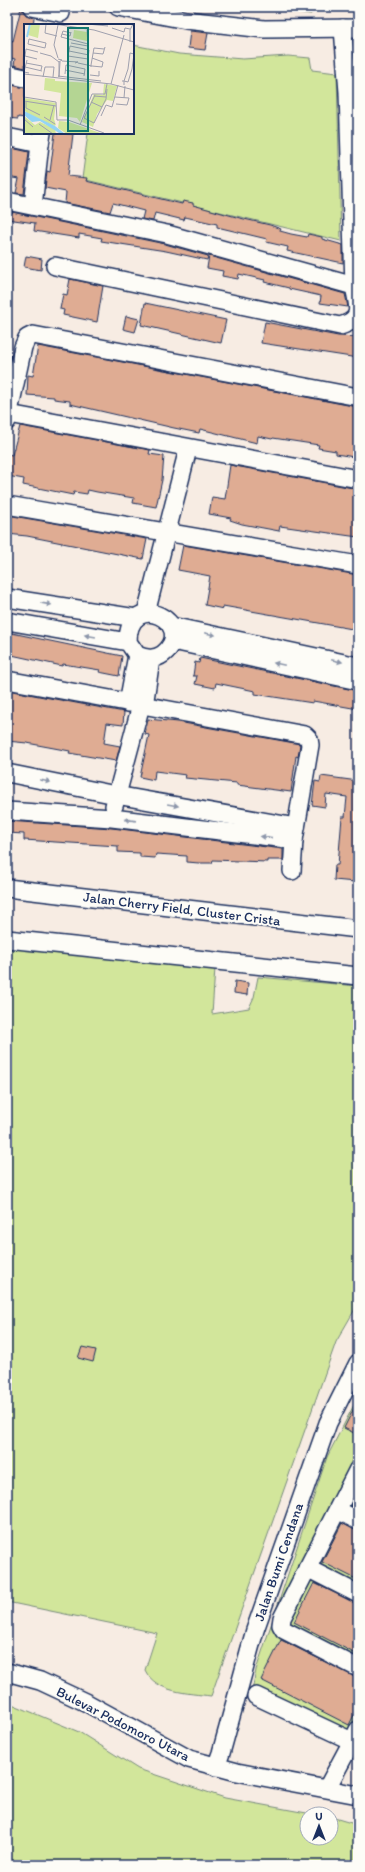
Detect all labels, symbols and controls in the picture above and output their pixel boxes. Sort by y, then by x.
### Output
inset map [24,24,134,134]
one-way arrow [39,601,52,607]
one-way arrow [84,632,96,638]
one-way arrow [203,632,216,638]
one-way arrow [331,659,343,665]
one-way arrow [273,660,285,666]
one-way arrow [39,778,51,784]
one-way arrow [167,802,179,808]
one-way arrow [124,817,136,823]
one-way arrow [260,834,272,841]
street label: Jalan Cherry Field, Cluster Crista [82,888,282,930]
street label: Jalan Bumi Cendana [251,1500,307,1623]
street label: Bulevar Podomoro Utara [53,1683,193,1765]
north arrow [299,1806,339,1846]
text: U [315,1810,323,1823]

